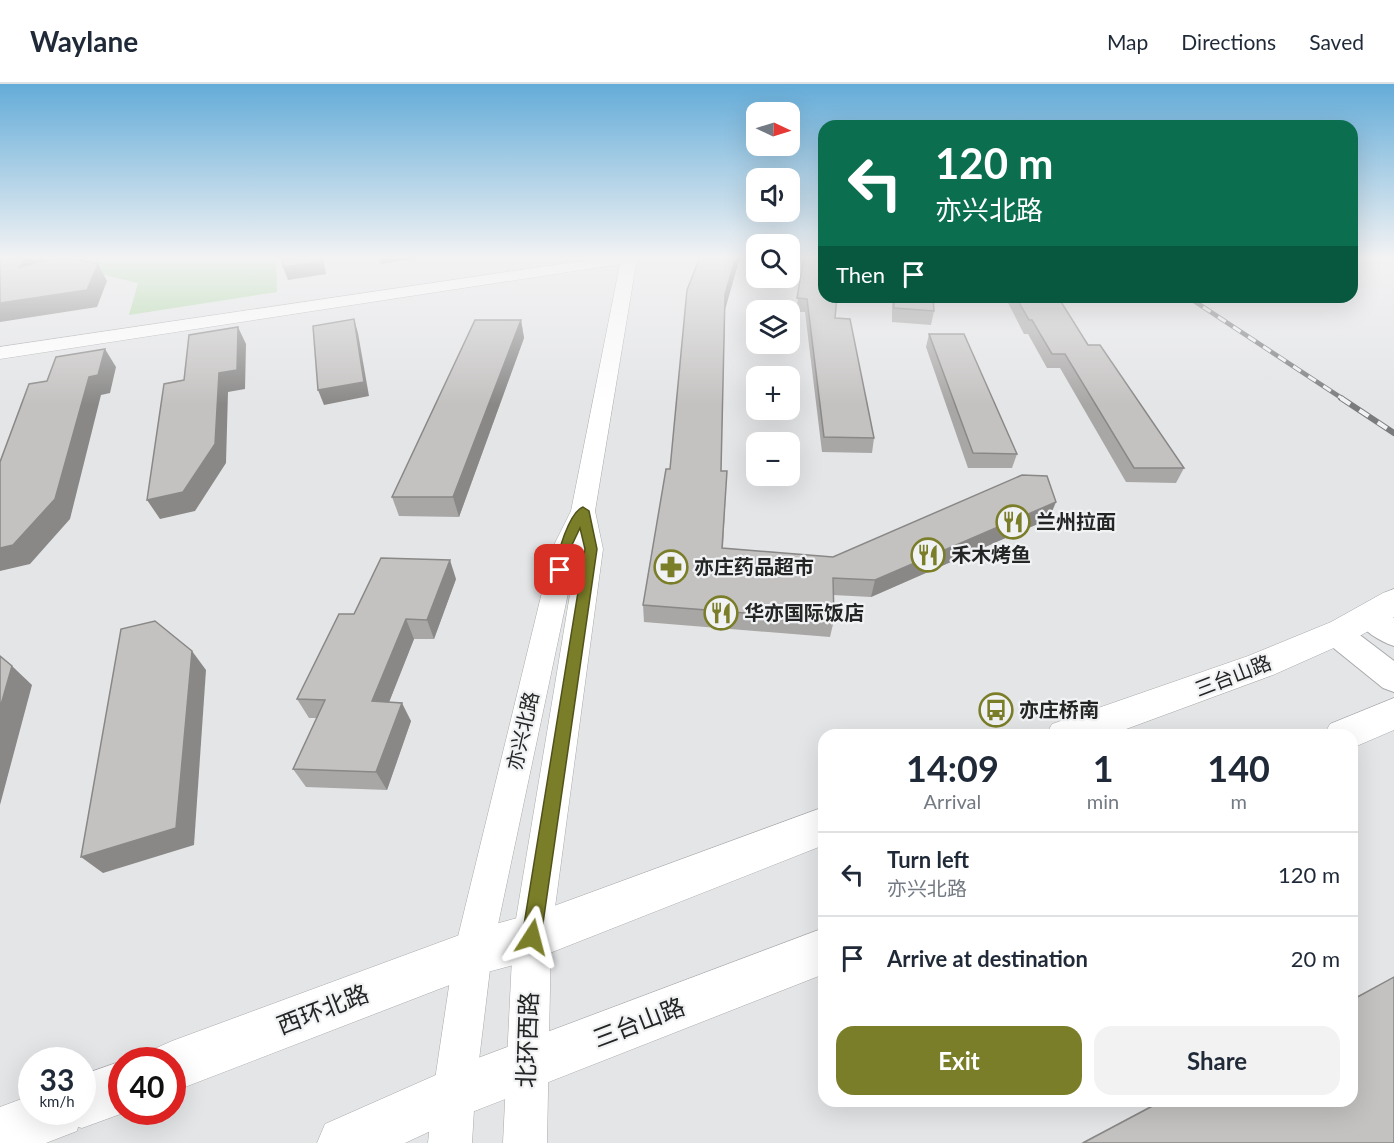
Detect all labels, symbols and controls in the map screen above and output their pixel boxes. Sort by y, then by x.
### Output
text: Waylane [30,24,138,58]
text: Map [1107,29,1148,54]
text: Directions [1181,29,1276,54]
text: Saved [1309,29,1364,54]
north arrow [746,102,800,156]
map controls [746,102,800,486]
text: 120 m [935,138,1053,188]
icon: left [836,144,914,222]
button: sound [746,168,800,222]
text: 亦兴北路 [935,193,1043,226]
button: search [746,234,800,288]
icon: arrive [897,258,930,291]
text: Then [836,261,885,288]
button: layers [746,300,800,354]
button: + [746,366,800,420]
button: − [746,432,800,486]
restaurant icon: 兰州拉面 [995,504,1031,540]
place label: 兰州拉面 [1036,509,1116,533]
restaurant icon: 禾木烤鱼 [910,537,946,573]
place label: 禾木烤鱼 [951,542,1031,566]
pin [534,544,585,595]
pharmacy icon: 亦庄药品超市 [653,549,689,585]
icon: arrive [543,553,576,586]
place label: 亦庄药品超市 [694,554,814,578]
restaurant icon: 华亦国际饭店 [703,595,739,631]
place label: 华亦国际饭店 [744,600,864,624]
street label: 三台山路 [1191,650,1274,701]
street label: 亦兴北路 [501,689,543,772]
bus stop icon: 亦庄桥南 [978,692,1014,728]
place label: 亦庄桥南 [1019,697,1099,721]
text: 14:09 [906,746,999,790]
text: 1 [1093,746,1114,790]
text: 140 [1207,746,1270,790]
text: Arrival [924,789,981,813]
text: min [1087,789,1119,813]
text: m [1230,789,1247,813]
text: Turn left [887,846,969,873]
icon: left [836,858,869,891]
text: 120 m [1278,861,1340,888]
text: 亦兴北路 [887,876,967,900]
position arrow [500,905,564,969]
icon: arrive [836,942,869,975]
text: Arrive at destination [887,945,1088,972]
text: 20 m [1291,945,1340,972]
street label: 西环北路 [272,978,372,1039]
street label: 北环西路 [510,991,543,1088]
street label: 三台山路 [588,991,688,1052]
button: Exit [836,1026,1082,1095]
button: Share [1094,1026,1340,1095]
speed limit sign: 40 [108,1047,186,1125]
text: 33 [40,1061,74,1097]
text: km/h [39,1092,75,1110]

